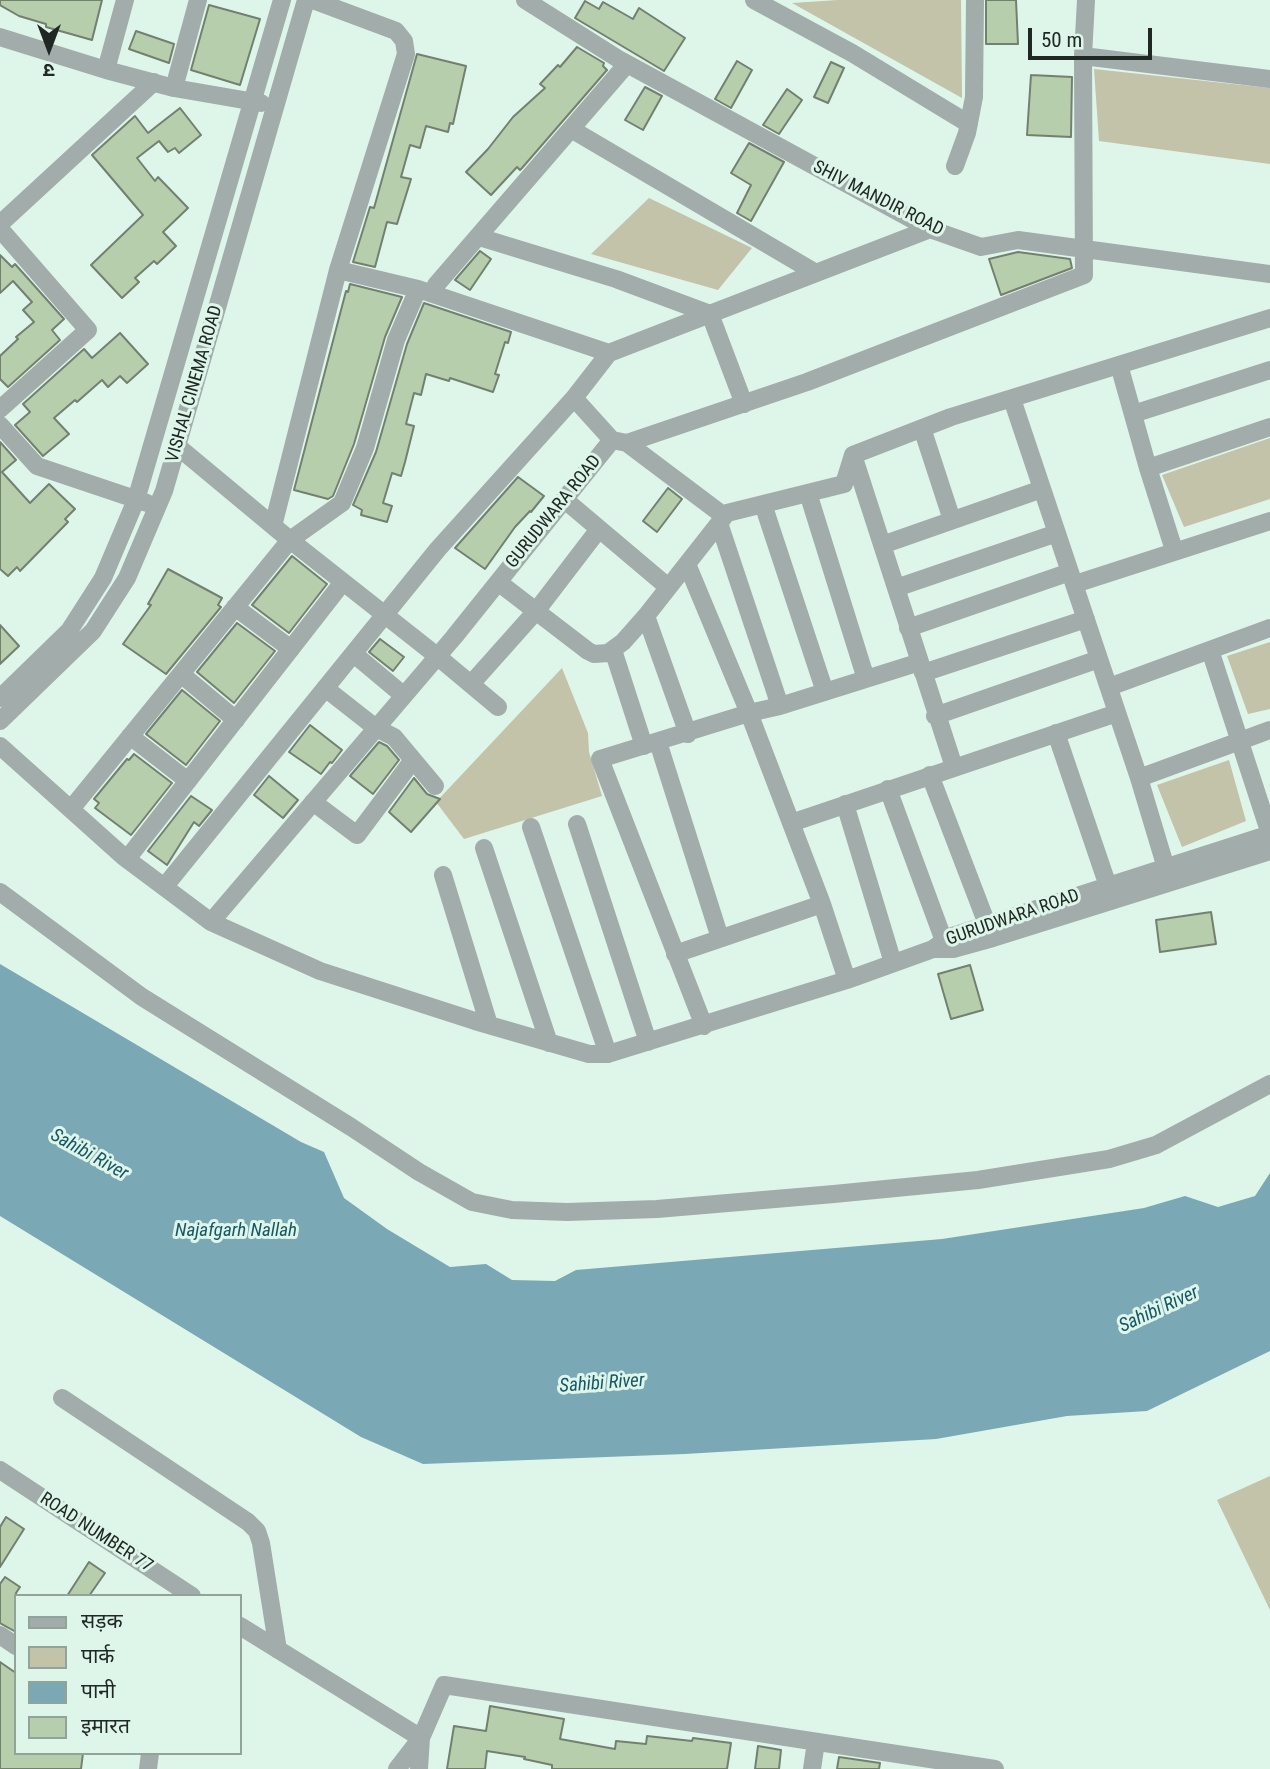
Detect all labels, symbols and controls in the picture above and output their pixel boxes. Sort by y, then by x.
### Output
north arrow [14,14,84,84]
scale bar [1032,14,1156,58]
text: 50 m [1041,28,1082,52]
text: उ [43,59,55,82]
street label: SHIV MANDIR ROAD [809,157,947,241]
street label: VISHAL CINEMA ROAD [162,303,228,465]
street label: GURUDWARA ROAD [502,451,606,573]
street label: GURUDWARA ROAD [944,885,1082,951]
water label: Sahibi River [46,1124,132,1186]
water label: Najafgarh Nallah [175,1220,297,1242]
water label: Sahibi River [1116,1282,1202,1338]
water label: Sahibi River [559,1370,645,1398]
street label: ROAD NUMBER 77 [36,1489,156,1577]
legend [14,1594,242,1755]
text: सड़क [81,1609,123,1633]
text: पार्क [81,1644,115,1668]
text: पानी [81,1679,115,1703]
text: इमारत [81,1714,130,1738]

